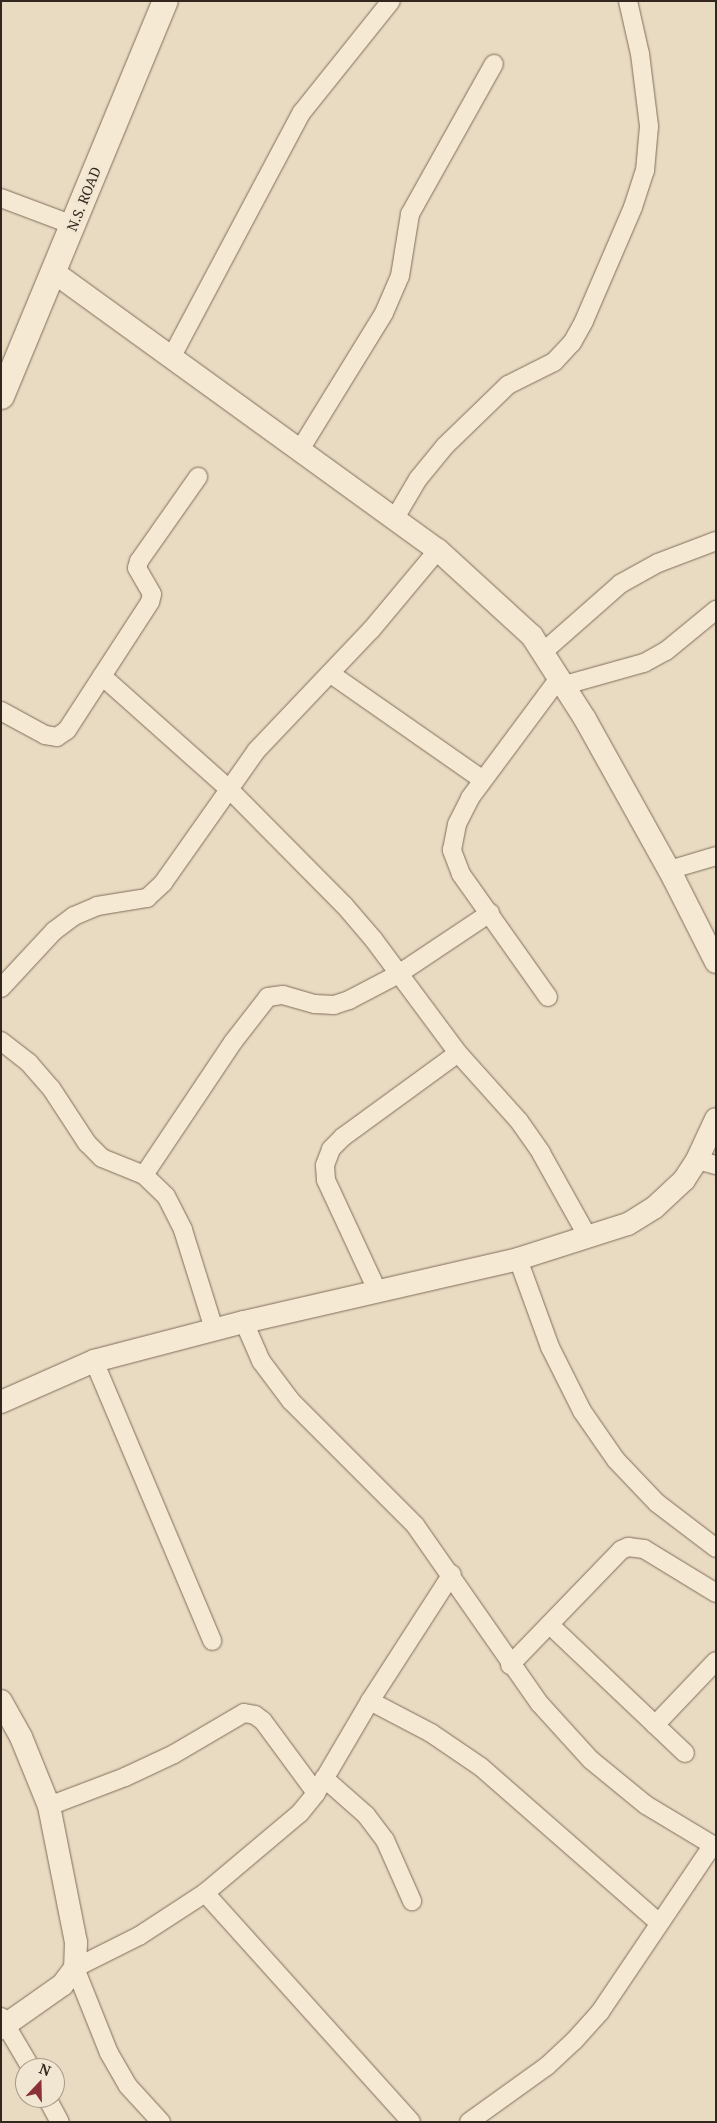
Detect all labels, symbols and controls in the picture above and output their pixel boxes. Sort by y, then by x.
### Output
street label: N.S. ROAD [63,164,105,234]
north arrow [15,2058,65,2108]
text: N [37,2059,54,2080]

